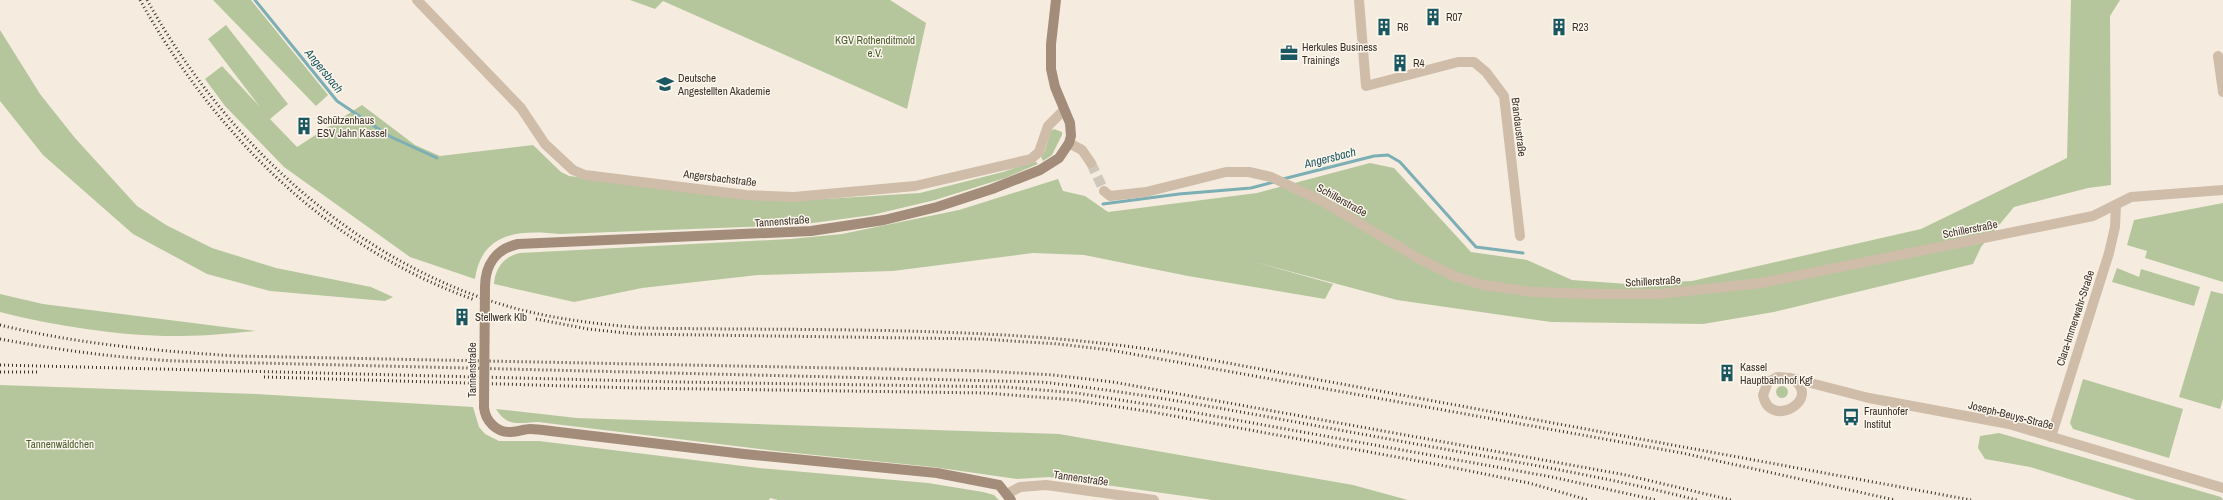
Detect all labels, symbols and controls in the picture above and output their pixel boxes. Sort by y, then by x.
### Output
building icon: R07 [1423,7,1443,27]
place label: R07 [1446,10,1463,24]
building icon: R6 [1374,17,1394,37]
building icon: R23 [1549,17,1569,37]
place label: R6 [1397,20,1409,34]
place label: R23 [1572,20,1589,34]
park label: KGV Rothenditmold e.V. [835,33,915,60]
place label: Herkules Business Trainings [1302,40,1378,67]
office icon: Herkules Business Trainings [1279,43,1299,63]
water label: Angersbach [301,45,347,96]
building icon: R4 [1390,53,1410,73]
place label: R4 [1413,56,1425,70]
place label: Deutsche Angestellten Akademie [677,71,770,98]
school or university icon: Deutsche Angestellten Akademie [655,74,675,94]
street label: Brandaustraße [1508,97,1530,157]
place label: Schützenhaus ESV Jahn Kassel [317,113,387,140]
building icon: Schützenhaus ESV Jahn Kassel [294,116,314,136]
water label: Angersbach [1302,144,1357,172]
street label: Angersbachstraße [682,166,757,189]
street label: Schillerstraße [1314,180,1370,220]
street label: Tannenstraße [754,212,810,230]
street label: Schillerstraße [1941,217,1999,241]
street label: Clara-Immerwahr-Straße [2053,268,2097,368]
street label: Schillerstraße [1625,273,1681,289]
building icon: Stellwerk Klb [452,307,472,327]
place label: Stellwerk Klb [475,310,527,324]
street label: Tannenstraße [465,342,479,398]
place label: Kassel Hauptbahnhof Kgf [1740,360,1813,387]
building icon: Kassel Hauptbahnhof Kgf [1717,363,1737,383]
street label: Joseph-Beuys-Straße [1967,398,2055,432]
place label: Fraunhofer Institut [1864,404,1908,431]
bus stop icon: Fraunhofer Institut [1841,407,1861,427]
park label: Tannenwäldchen [26,437,94,451]
street label: Tannenstraße [1053,467,1109,489]

